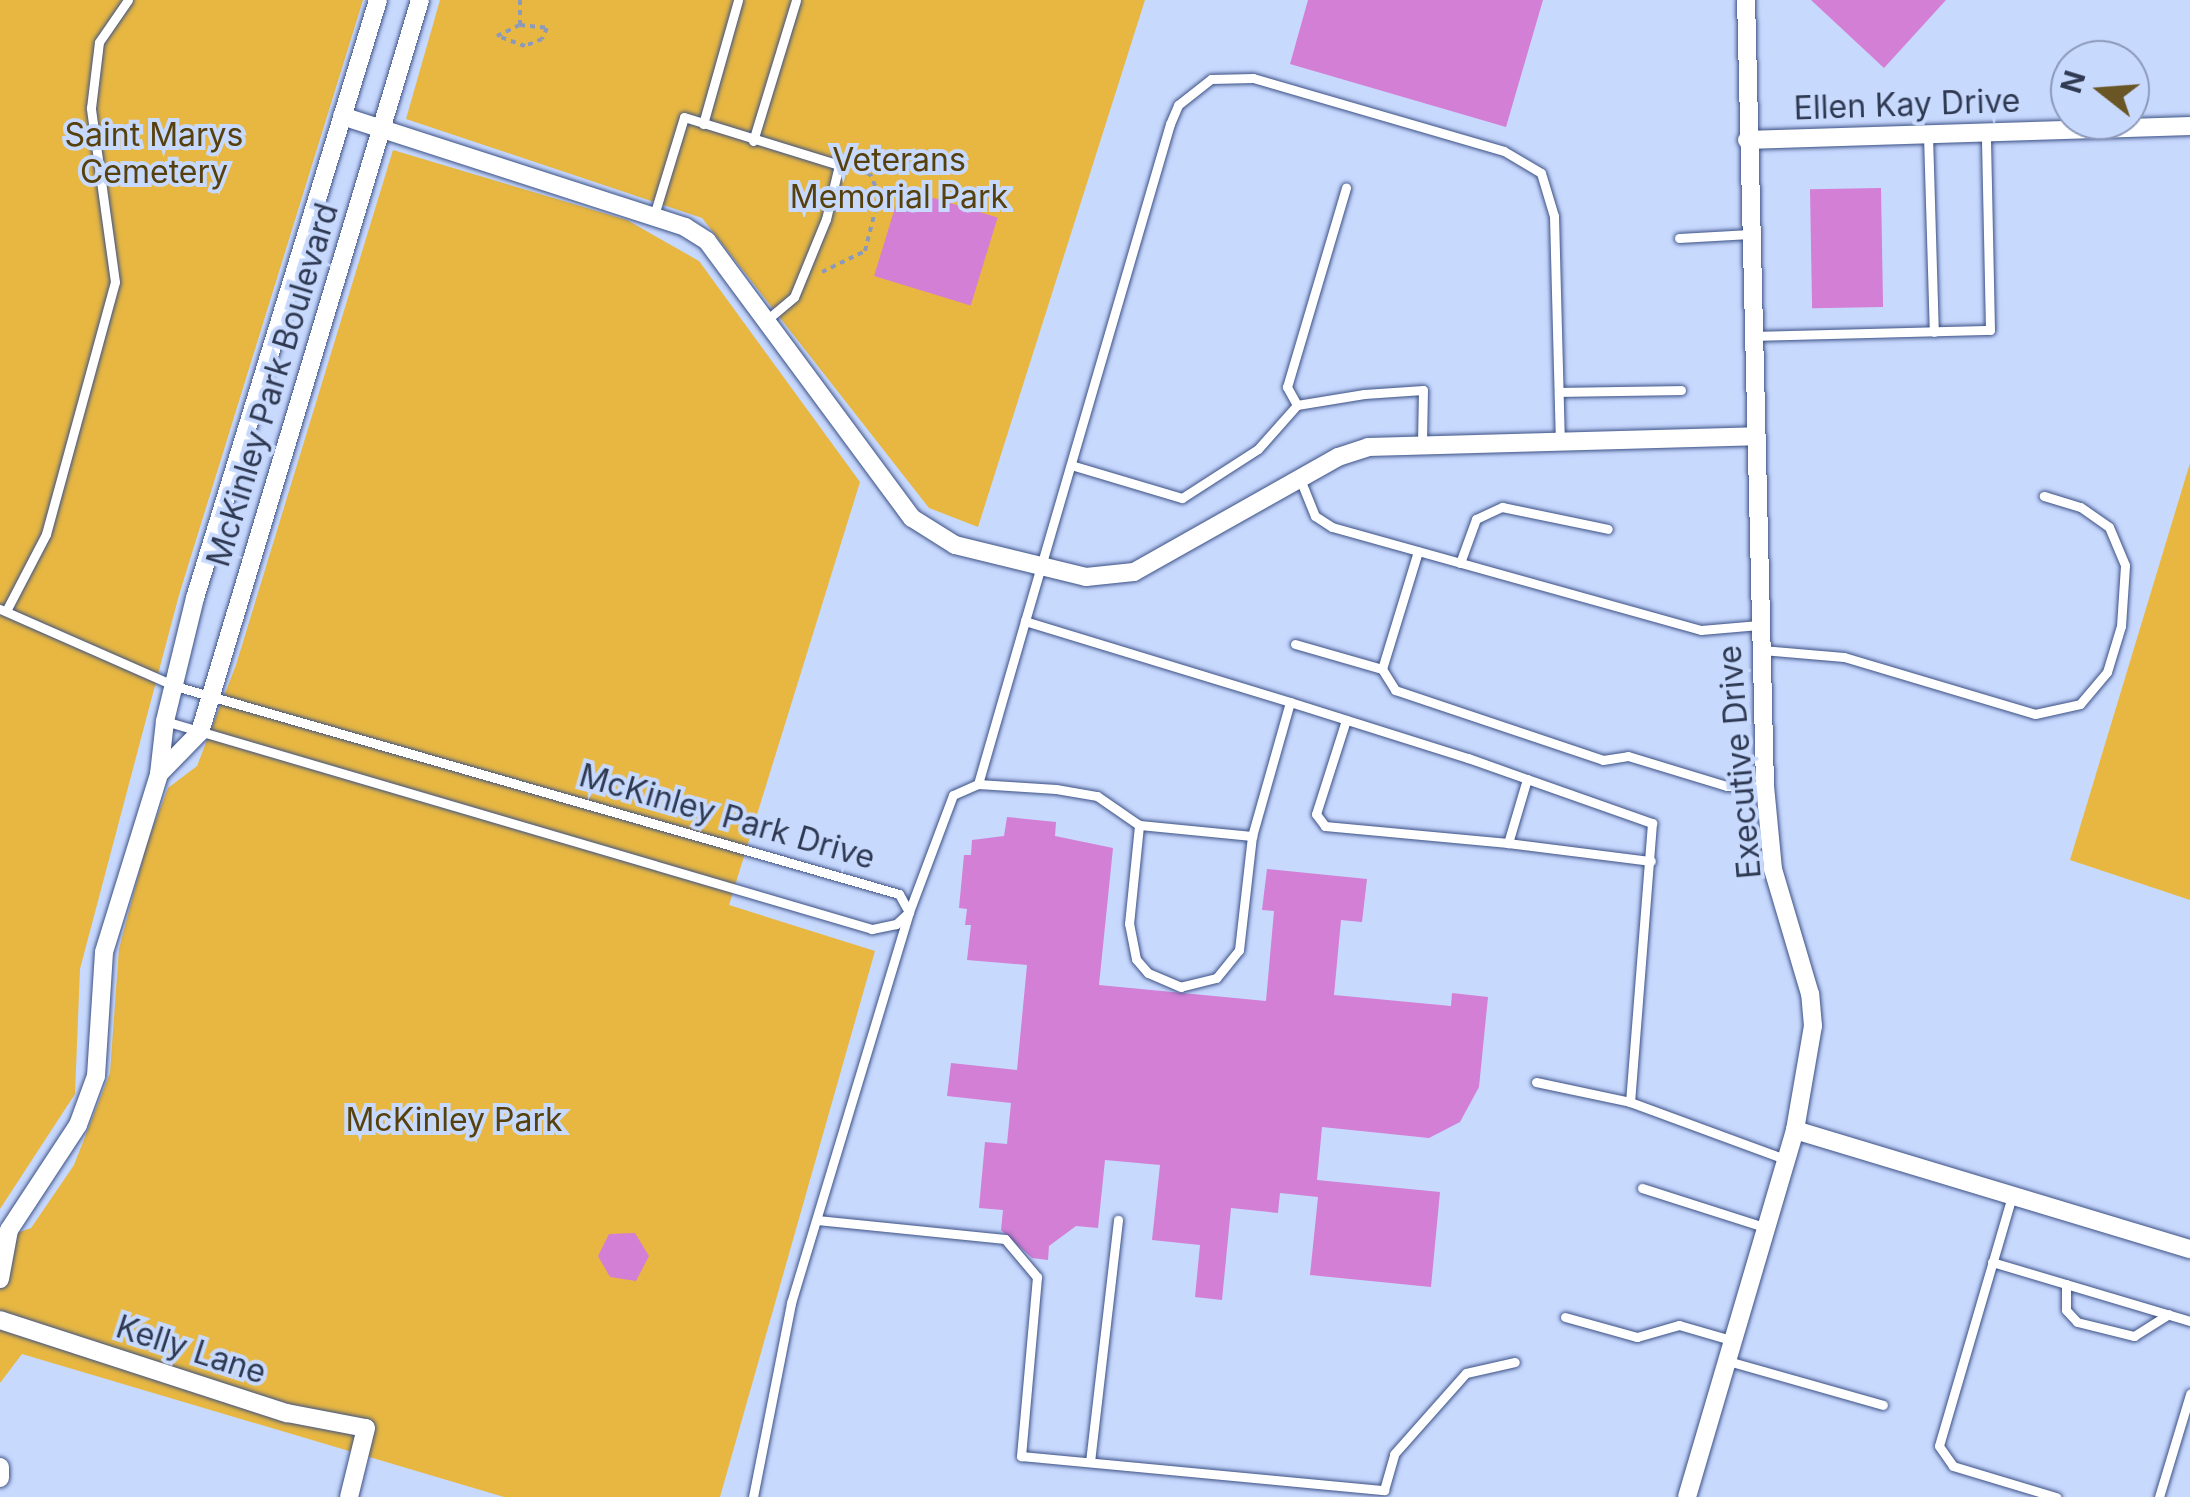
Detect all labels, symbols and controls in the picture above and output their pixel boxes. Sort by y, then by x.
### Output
north arrow [2050,40,2150,140]
text: N [2054,67,2093,97]
street label: Ellen Kay Drive [1793,82,2021,128]
park label: Saint Marys Cemetery [65,117,243,192]
park label: Veterans Memorial Park [790,142,1008,217]
street label: McKinley Park Boulevard [199,199,347,571]
street label: Executive Drive [1711,644,1769,880]
street label: McKinley Park Drive [575,756,879,878]
park label: McKinley Park [345,1101,563,1139]
street label: Kelly Lane [111,1308,271,1392]

